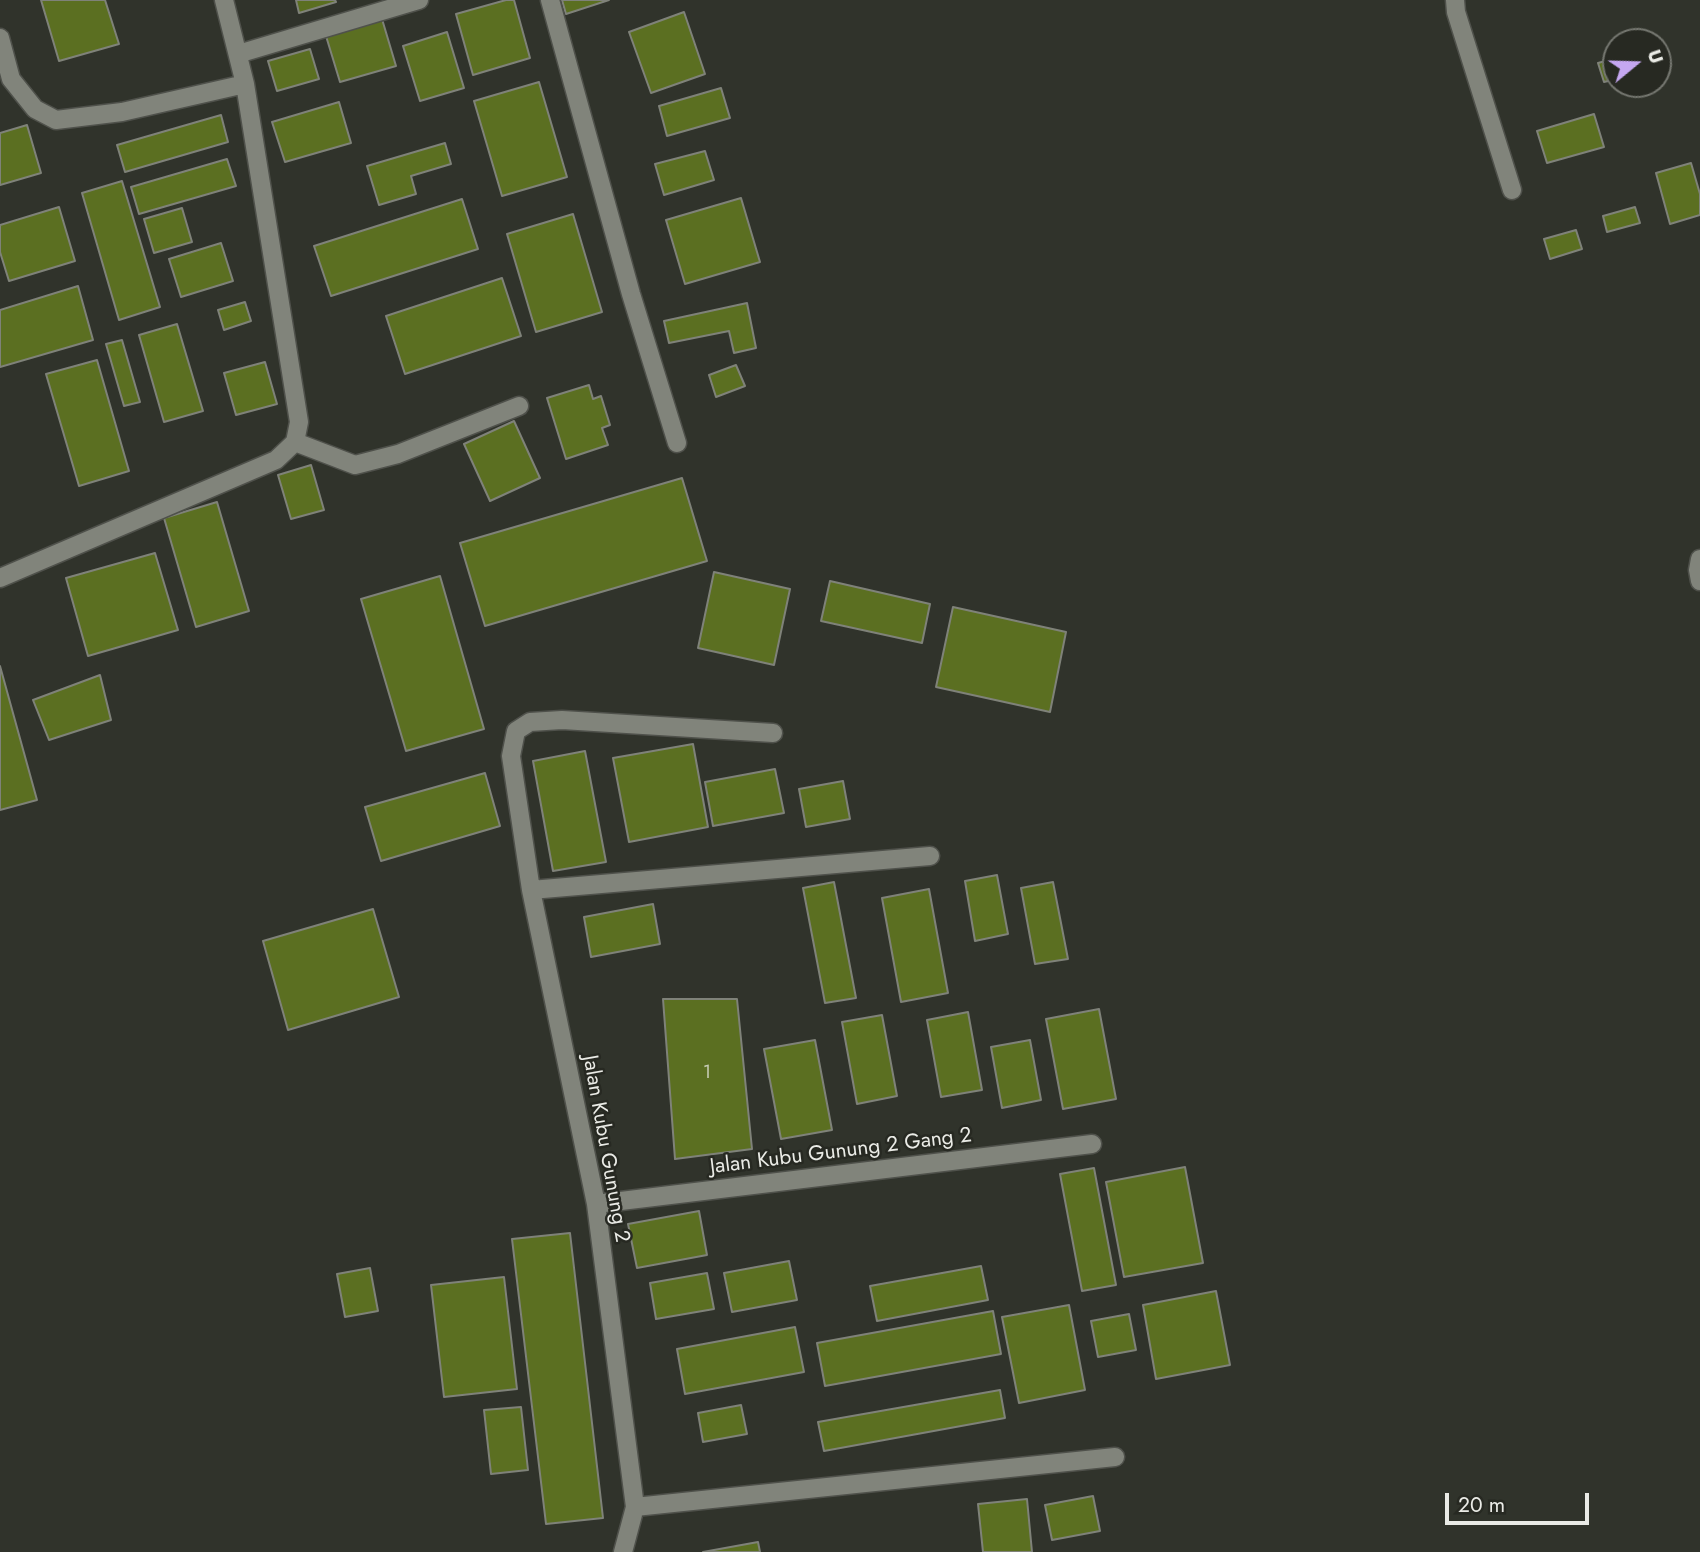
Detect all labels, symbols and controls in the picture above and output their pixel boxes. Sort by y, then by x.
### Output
north arrow [1602,28,1672,98]
text: U [1641,46,1670,67]
street label: Jalan Kubu Gunung 2 [576,1053,634,1245]
house number: 1 [703,1063,711,1085]
street label: Jalan Kubu Gunung 2 Gang 2 [709,1123,973,1181]
scale bar [1448,1478,1592,1522]
text: 20 m [1458,1490,1505,1520]

